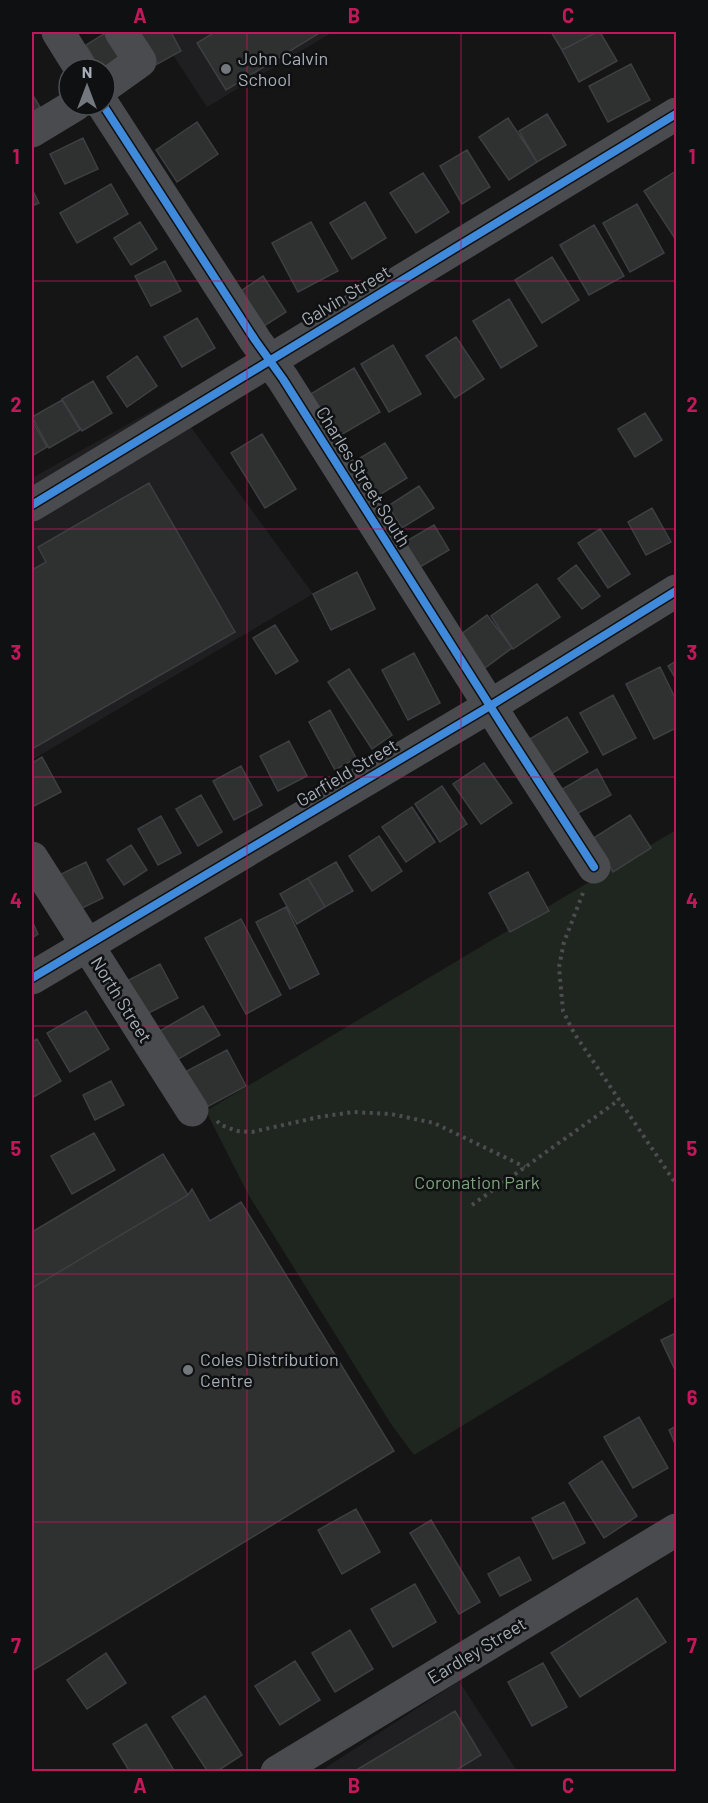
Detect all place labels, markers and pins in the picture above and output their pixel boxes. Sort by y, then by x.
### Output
place label: John Calvin School [238,47,328,90]
marker: John Calvin School [219,62,233,76]
place label: Coles Distribution Centre [200,1348,339,1391]
marker: Coles Distribution Centre [181,1363,195,1377]

